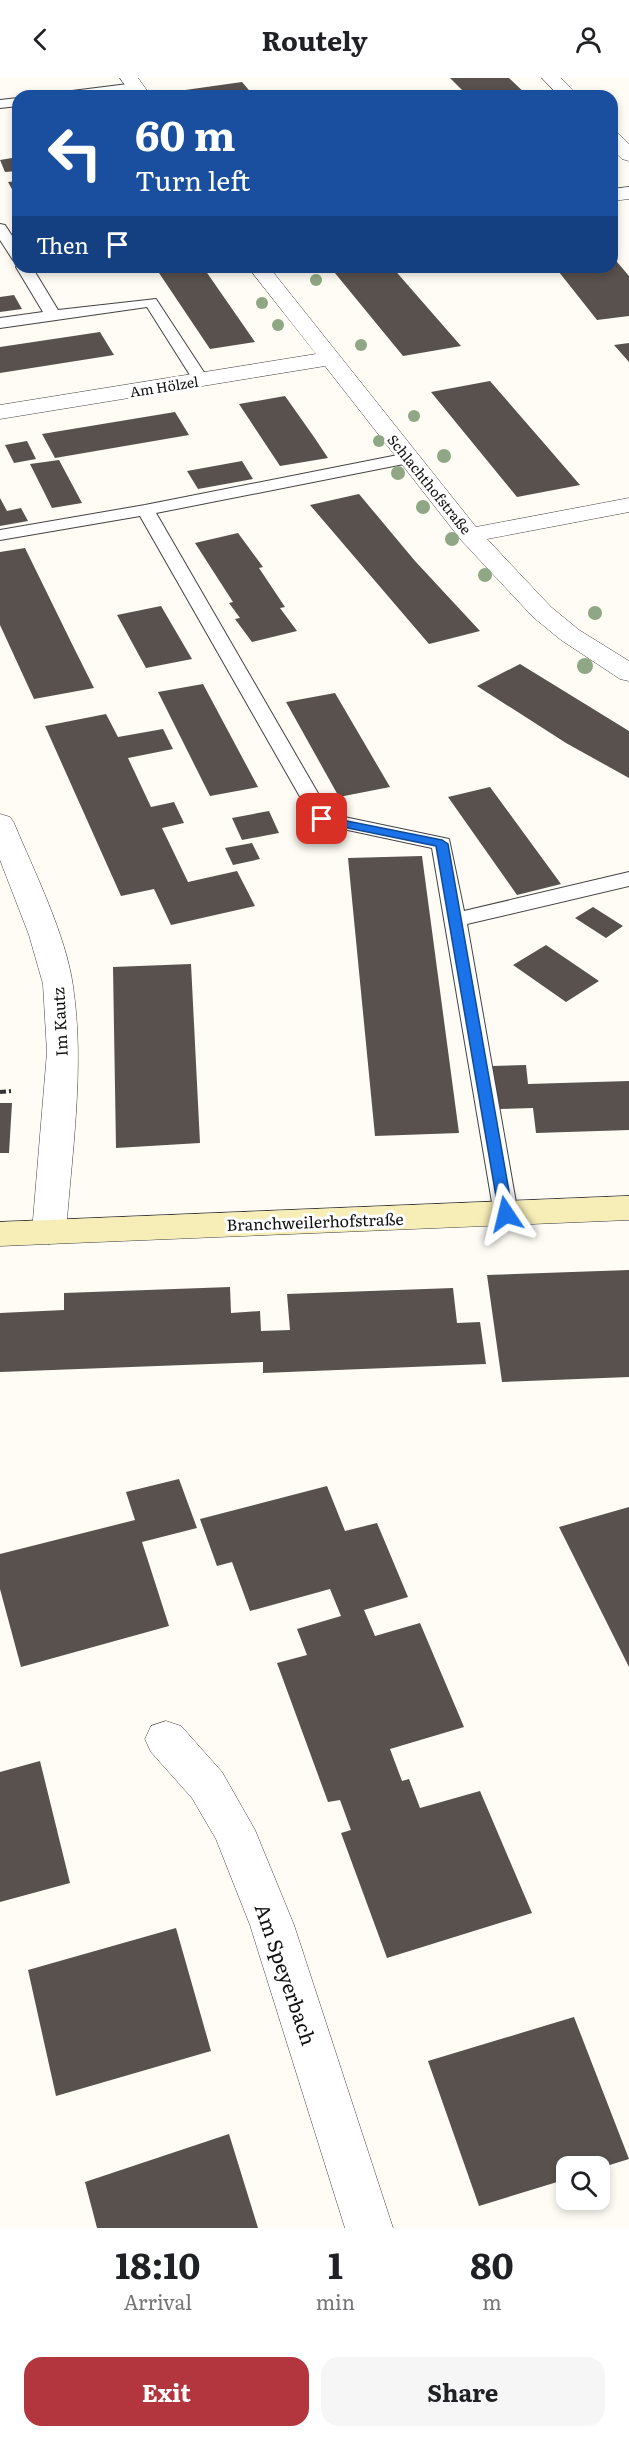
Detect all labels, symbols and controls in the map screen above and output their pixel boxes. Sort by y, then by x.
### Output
text: Routely [262,19,367,59]
icon: back [24,23,57,56]
icon: person [572,23,605,56]
text: 60 m [135,102,236,164]
icon: left [36,114,114,192]
text: Turn left [135,159,250,199]
text: Then [36,228,89,261]
icon: arrive [101,228,134,261]
street label: Am Hölzel [128,371,200,401]
street label: Schlachthofstraße [383,430,477,538]
pin [296,793,347,844]
icon: arrive [305,802,338,835]
street label: Im Kautz [45,987,73,1057]
position arrow [474,1182,538,1246]
street label: Branchweilerhofstraße [226,1206,404,1236]
street label: Am Speyerbach [249,1899,325,2049]
map controls [556,2156,610,2210]
button: search [556,2156,610,2210]
text: 18:10 [115,2237,200,2290]
text: 1 [328,2237,343,2290]
text: 80 [470,2237,514,2290]
text: Arrival [124,2286,192,2316]
text: min [316,2286,355,2316]
text: m [482,2286,502,2316]
button: Exit [24,2357,309,2426]
button: Share [321,2357,605,2426]

